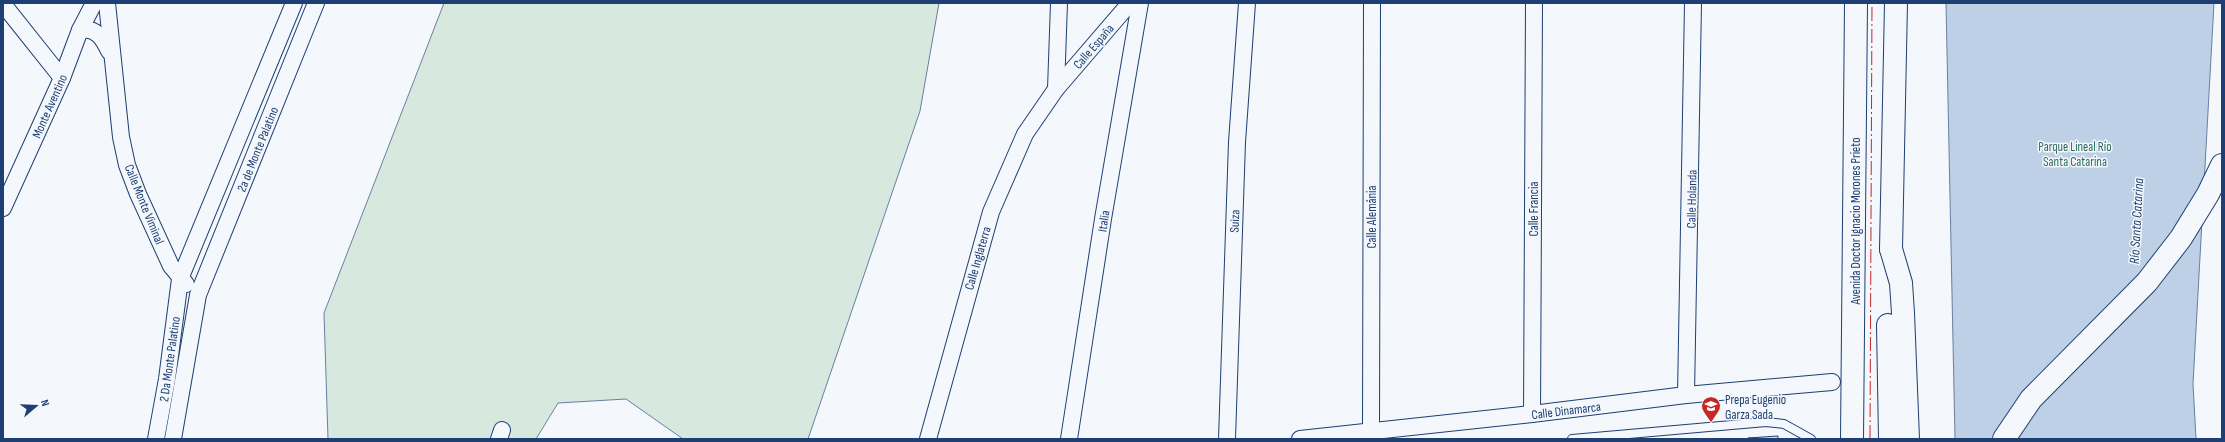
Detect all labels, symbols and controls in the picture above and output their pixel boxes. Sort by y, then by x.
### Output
street label: Calle España [1070,21,1118,72]
street label: Monte Aventino [29,72,71,141]
street label: 2a de Monte Palatino [234,105,282,194]
street label: Avenida Doctor Ignacio Morones Prieto [1848,137,1864,306]
park label: Parque Lineal Río Santa Catarina [2038,139,2112,170]
street label: Calle Monte Viminal [121,162,167,247]
street label: Calle Holanda [1683,170,1701,228]
water label: Río Santa Catarina [2126,177,2147,265]
street label: Calle Francia [1526,182,1542,236]
street label: Calle Alemánia [1364,186,1380,248]
street label: Italia [1094,209,1114,233]
street label: Suiza [1227,209,1243,233]
street label: Calle Inglaterra [961,225,995,292]
street label: 2 Da Monte Palatino [156,316,184,403]
north arrow [16,386,56,426]
place label: Prepa Eugenio Garza Sada [1725,392,1786,423]
school or university icon: Prepa Eugenio Garza Sada [1700,395,1722,423]
text: N [38,398,52,408]
street label: Calle Dinamarca [1531,399,1602,423]

